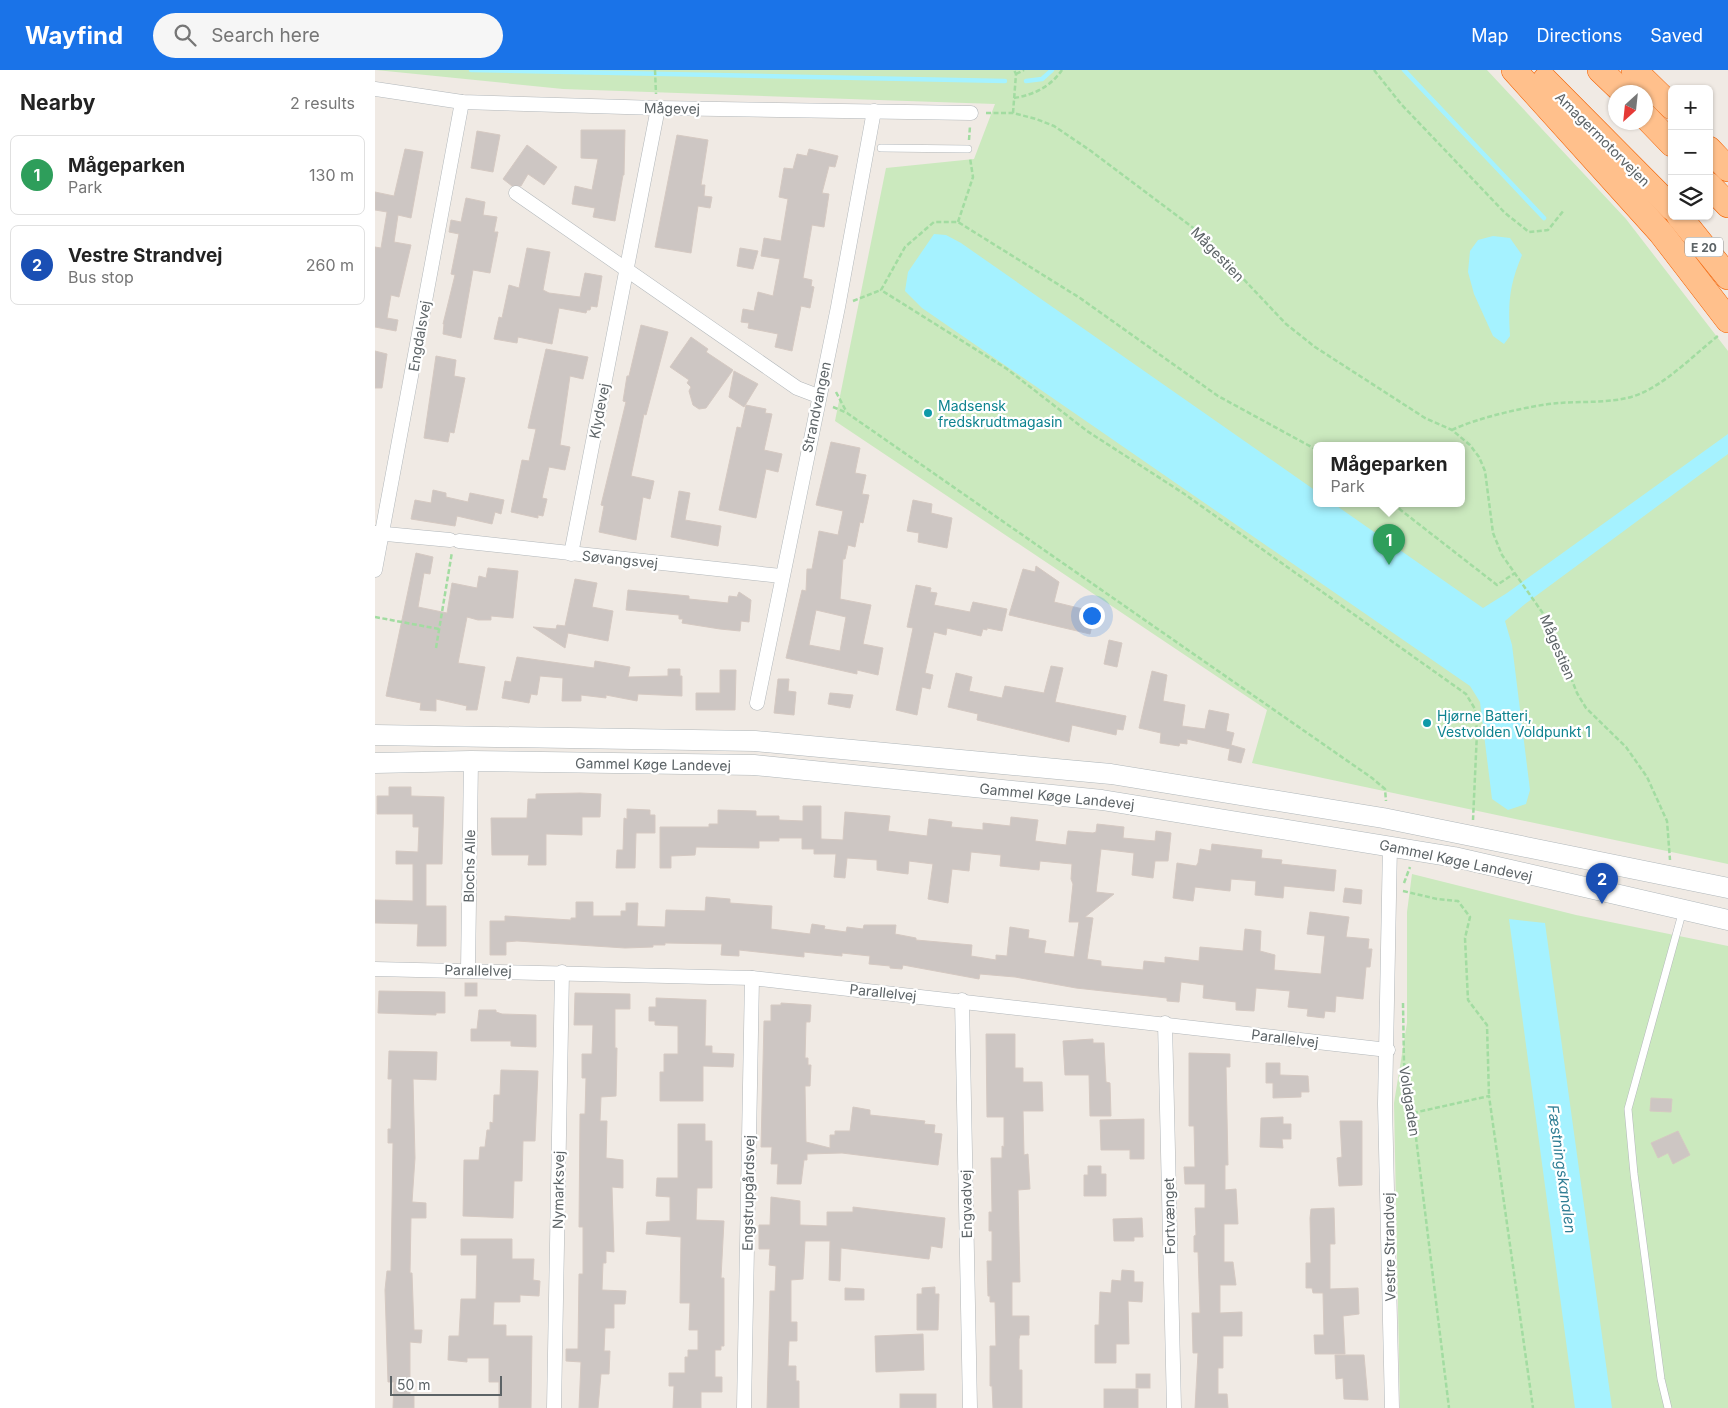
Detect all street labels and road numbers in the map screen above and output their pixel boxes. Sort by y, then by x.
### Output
street label: Amagermotorvejen [1552,88,1654,190]
street label: Mågevej [644,99,700,117]
street label: Mågestien [1188,223,1248,285]
road number: E 20 [1685,238,1723,256]
street label: Engdalsvej [404,299,434,373]
street label: Strandvangen [798,360,834,454]
street label: Klydevej [585,382,613,440]
street label: Søvangsvej [581,547,659,571]
street label: Mågestien [1537,612,1579,682]
street label: Gammel Køge Landevej [575,754,731,774]
street label: Gammel Køge Landevej [979,779,1135,813]
street label: Blochs Alle [460,829,478,903]
street label: Gammel Køge Landevej [1378,835,1534,885]
street label: Parallelvej [444,961,512,979]
street label: Parallelvej [849,980,917,1004]
street label: Parallelvej [1250,1025,1320,1051]
street label: Voldgaden [1396,1065,1424,1137]
street label: Engstrupgårdsvej [738,1135,758,1251]
street label: Nymarksvej [549,1151,567,1229]
street label: Engvadvej [957,1169,975,1239]
street label: Fortvænget [1160,1177,1178,1254]
street label: Vestre Strandvej [1380,1192,1398,1302]

